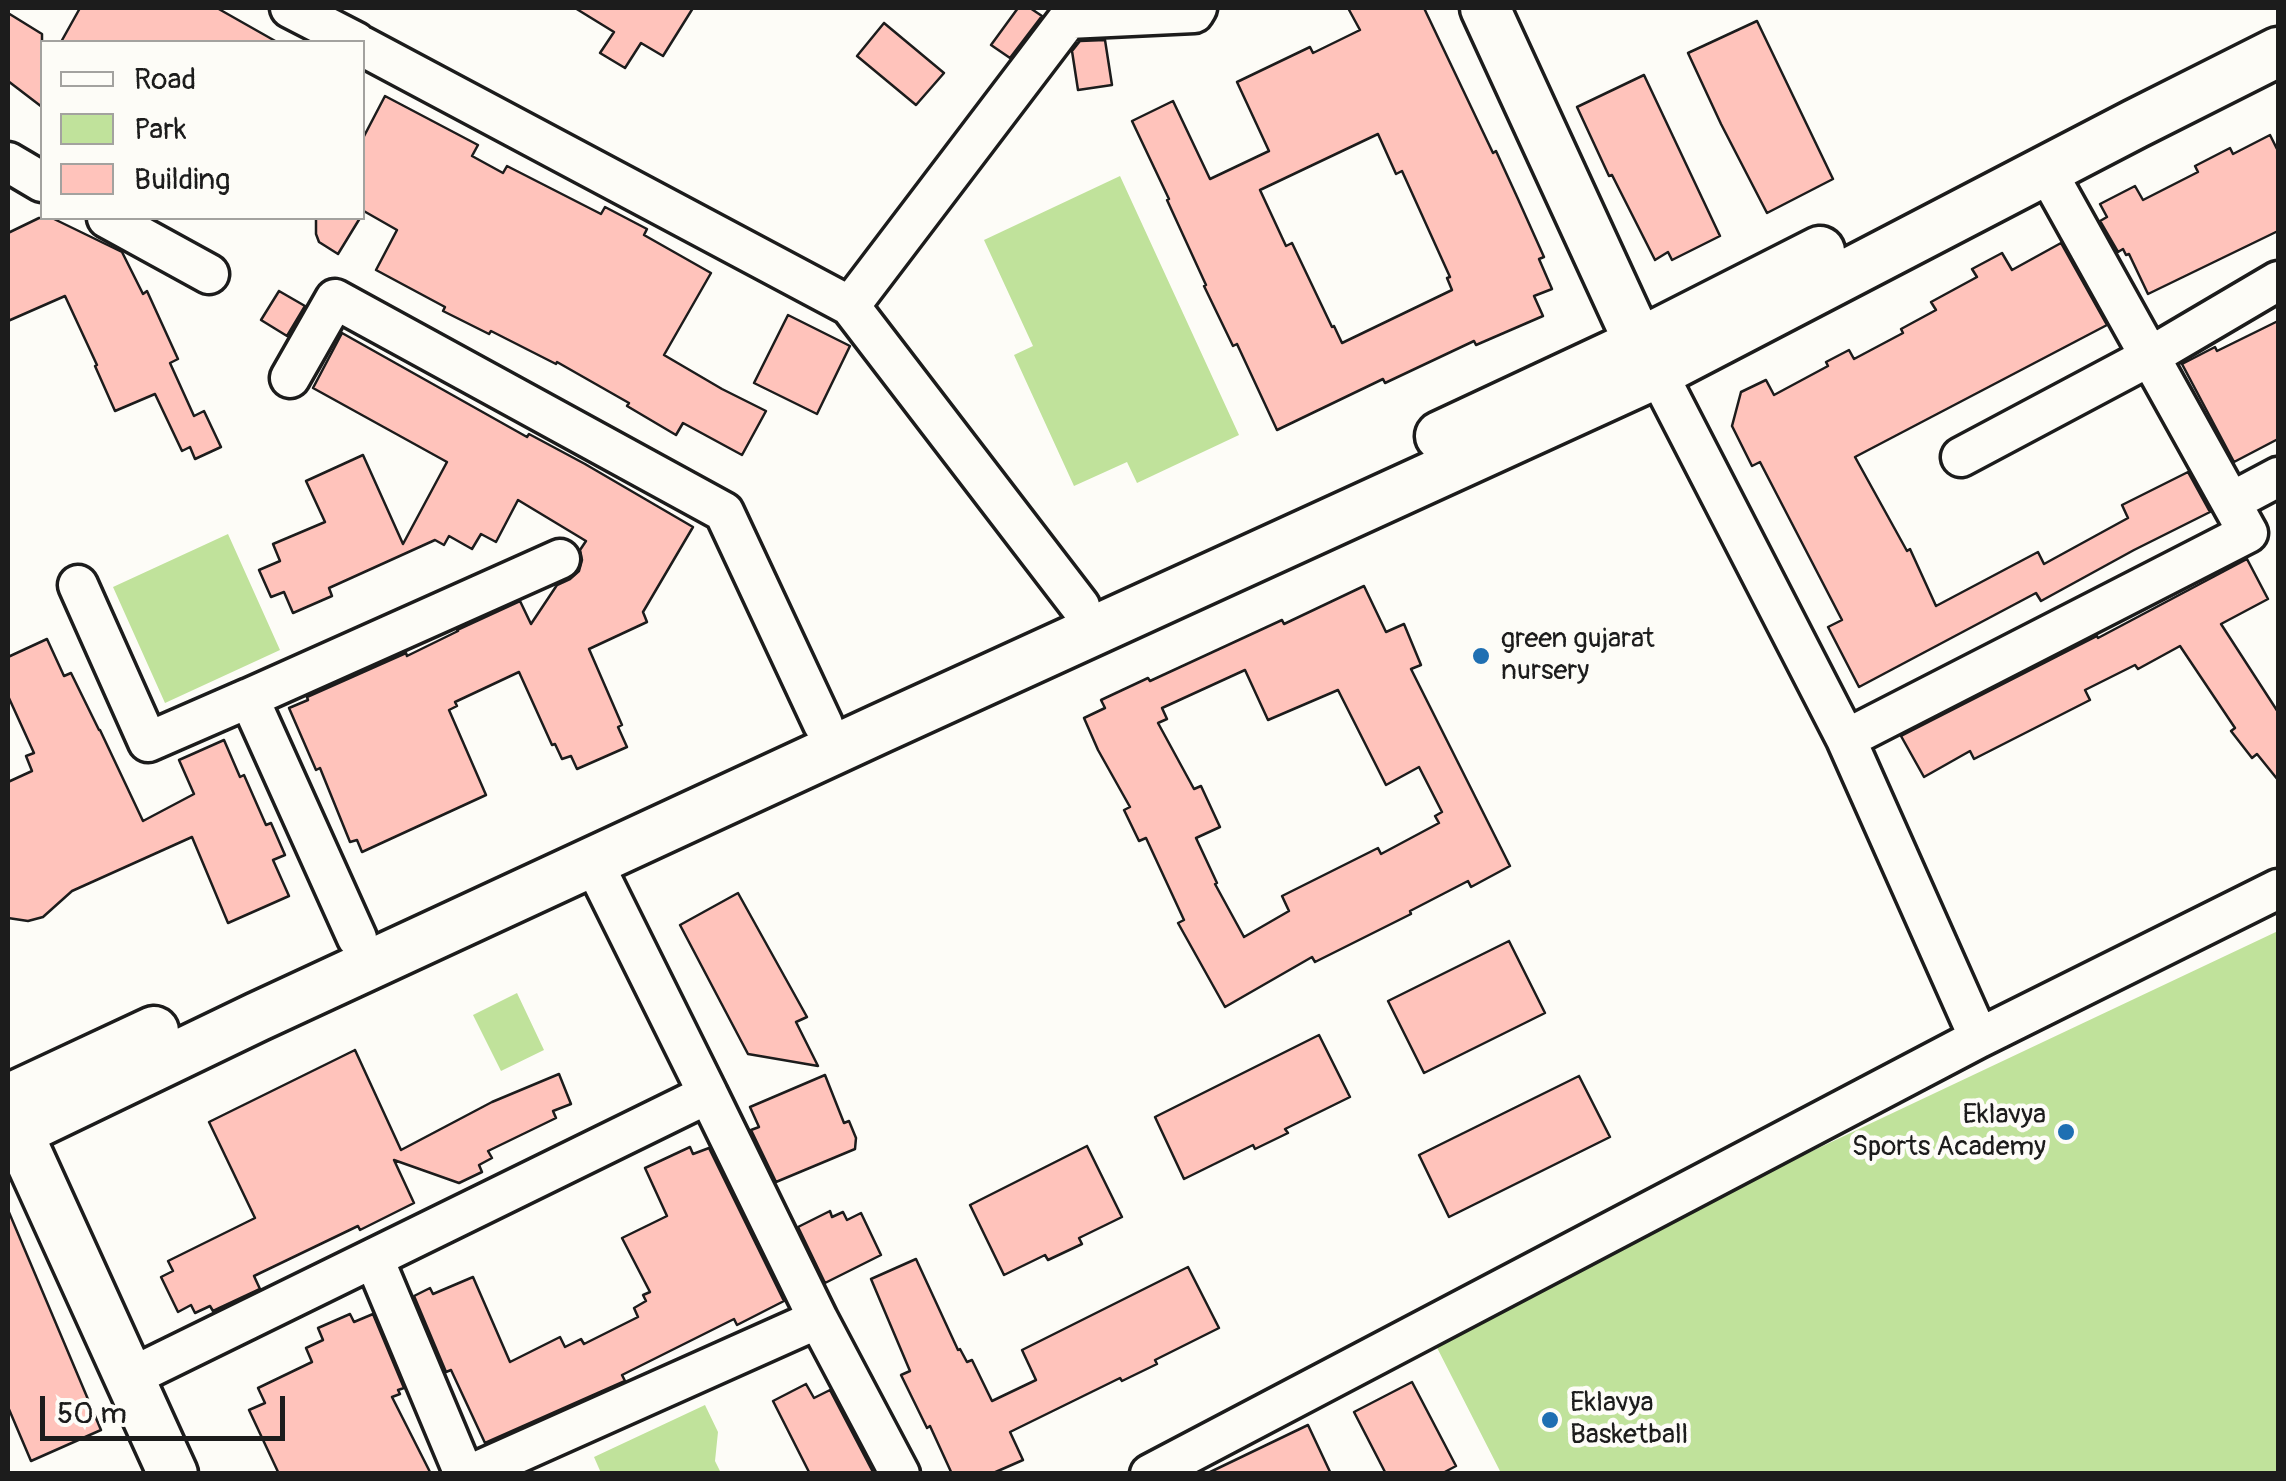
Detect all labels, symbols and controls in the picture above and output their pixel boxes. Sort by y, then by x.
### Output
legend [40,40,365,220]
text: Road [134,61,196,98]
text: Park [134,111,187,148]
text: Building [134,161,230,198]
place label: green gujarat nursery [1501,623,1655,689]
marker: green gujarat nursery [1470,645,1492,667]
place label: Eklavya Sports Academy [1852,1099,2046,1165]
marker: Eklavya Sports Academy [2055,1121,2077,1143]
scale bar [45,1376,290,1438]
place label: Eklavya Basketball [1570,1387,1688,1453]
text: 50 m [57,1395,127,1432]
marker: Eklavya Basketball [1539,1409,1561,1431]

